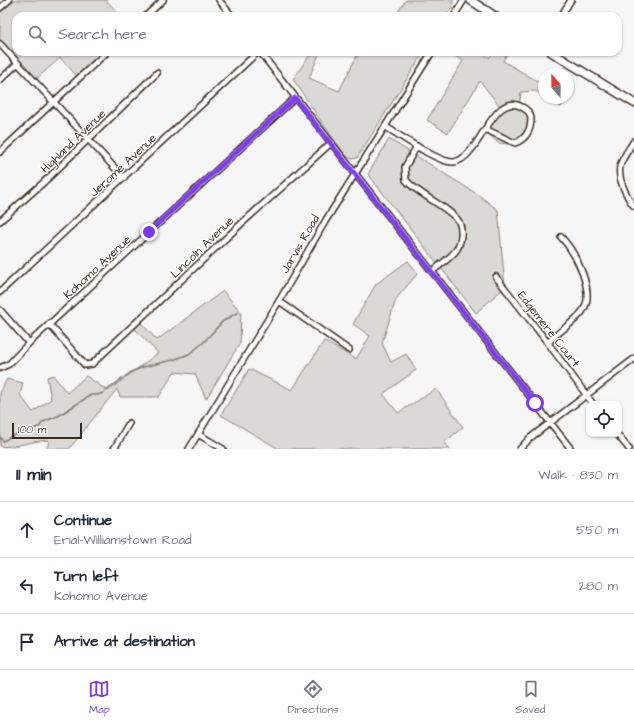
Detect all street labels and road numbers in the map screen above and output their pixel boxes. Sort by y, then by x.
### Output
street label: Highland Avenue [37,105,111,178]
street label: Jerome Avenue [86,130,161,201]
street label: Lincoln Avenue [167,212,238,282]
street label: Jarvis Road [277,212,324,277]
street label: Kohomo Avenue [60,231,135,303]
street label: Edgemere Court [513,288,584,372]

